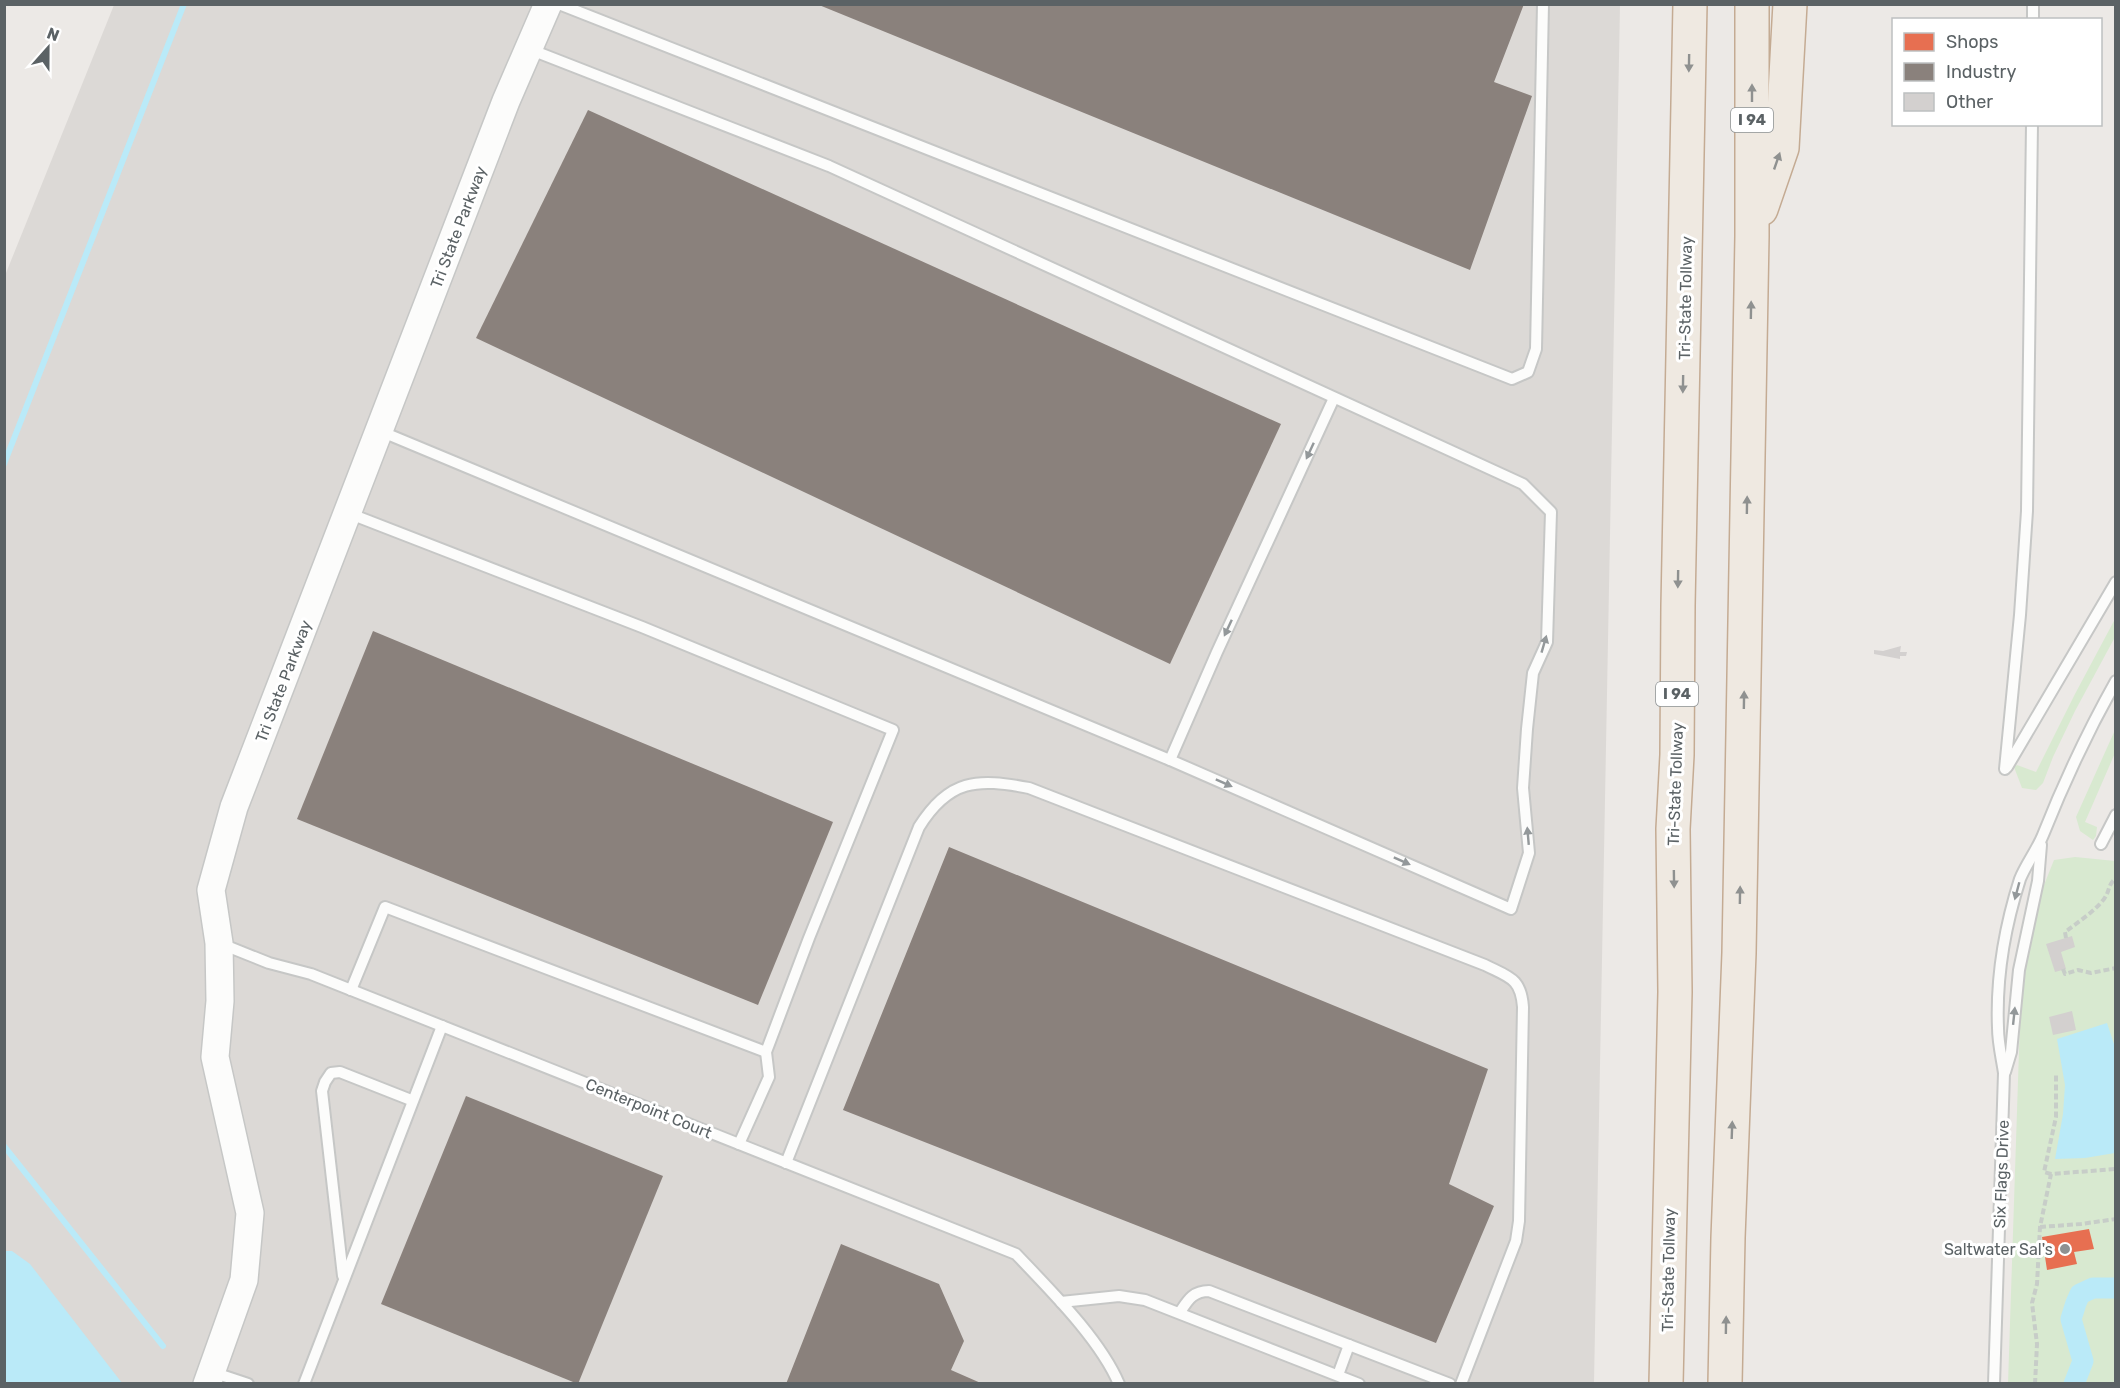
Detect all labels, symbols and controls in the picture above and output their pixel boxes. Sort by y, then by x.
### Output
north arrow [18,18,78,78]
legend [1892,18,2102,126]
text: N [44,24,62,45]
text: Shops [1946,31,1998,53]
one-way arrow [1685,53,1694,72]
text: Industry [1946,61,2016,83]
one-way arrow [1747,84,1757,103]
text: Other [1946,91,1993,113]
road number: I 94 [1731,108,1773,132]
one-way arrow [1773,152,1783,170]
street label: Tri State Parkway [426,163,491,291]
street label: Tri-State Tollway [1675,236,1696,360]
one-way arrow [1746,300,1756,319]
one-way arrow [1678,374,1688,393]
one-way arrow [1304,442,1314,460]
one-way arrow [1743,495,1752,514]
one-way arrow [1674,569,1683,588]
street label: Tri State Parkway [251,617,316,745]
one-way arrow [1224,620,1233,637]
one-way arrow [1540,635,1549,653]
road number: I 94 [1656,682,1698,706]
one-way arrow [1739,690,1749,709]
street label: Tri-State Tollway [1664,722,1687,846]
one-way arrow [1215,778,1233,788]
one-way arrow [1523,826,1533,845]
one-way arrow [1394,856,1412,866]
one-way arrow [1669,869,1678,888]
one-way arrow [2012,883,2021,901]
one-way arrow [1736,885,1745,904]
one-way arrow [2009,1007,2019,1026]
street label: Centerpoint Court [583,1074,715,1142]
street label: Six Flags Drive [1990,1119,2013,1229]
one-way arrow [1727,1121,1737,1140]
street label: Tri-State Tollway [1658,1208,1679,1332]
place label: Saltwater Sal's [1944,1240,2053,1259]
marker: Saltwater Sal's [2058,1242,2072,1256]
one-way arrow [1721,1316,1731,1335]

